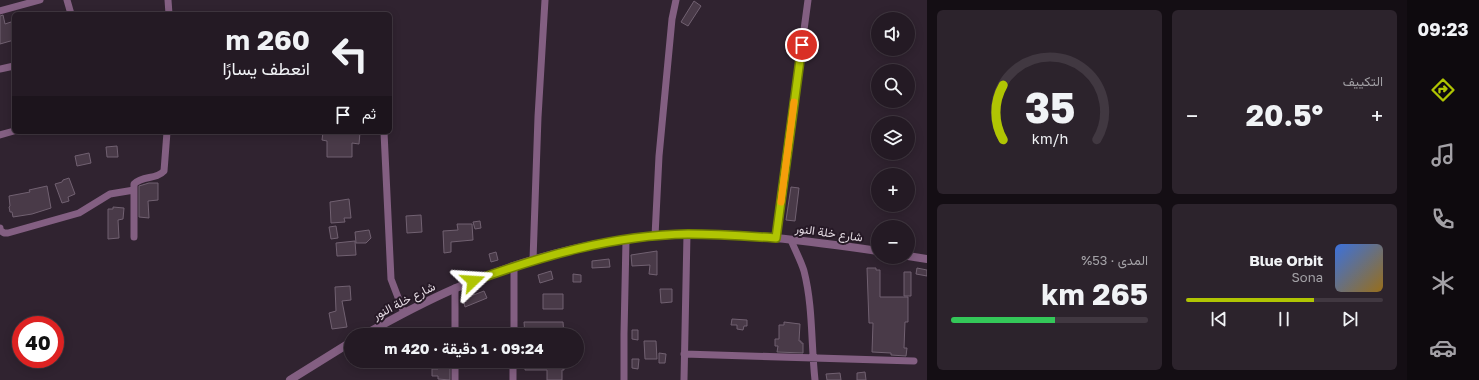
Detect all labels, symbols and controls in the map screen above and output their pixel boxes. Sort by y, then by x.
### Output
map controls [871,12,915,264]
button: sound [871,12,915,56]
text: 09:23 [1418,18,1468,40]
text: 260 m [225,23,310,56]
icon: left [324,28,376,80]
pin [785,28,819,62]
icon: arrive [791,34,813,56]
text: انعطف يسارًا [222,57,310,79]
button: search [871,64,915,108]
text: التكييف [1343,73,1383,89]
icon: directions [1429,76,1457,104]
text: 35 [1024,82,1075,132]
text: 20.5° [1246,97,1323,133]
text: − [1186,102,1198,129]
text: + [1371,102,1383,129]
icon: arrive [332,104,354,126]
text: ثم [362,104,376,122]
button: layers [871,116,915,160]
text: km/h [1031,130,1068,147]
icon: music [1429,141,1457,169]
button: + [871,168,915,212]
icon: phone [1429,205,1457,233]
street label: شارع خلة النور [793,220,864,247]
button: − [871,220,915,264]
text: Blue Orbit [1249,251,1323,269]
text: المدى · 53% [1081,252,1148,268]
position arrow [452,260,494,302]
text: Sona [1292,269,1323,285]
icon: climate [1429,269,1457,297]
text: 265 km [1041,276,1148,312]
street label: شارع خلة النور [369,278,438,325]
icon: previous [1208,308,1230,330]
icon: pause [1273,308,1295,330]
icon: next [1339,308,1361,330]
speed limit sign: 40 [12,316,64,368]
icon: car [1429,334,1457,362]
text: 09:24 · 1 دقيقة · 420 m [384,339,544,357]

